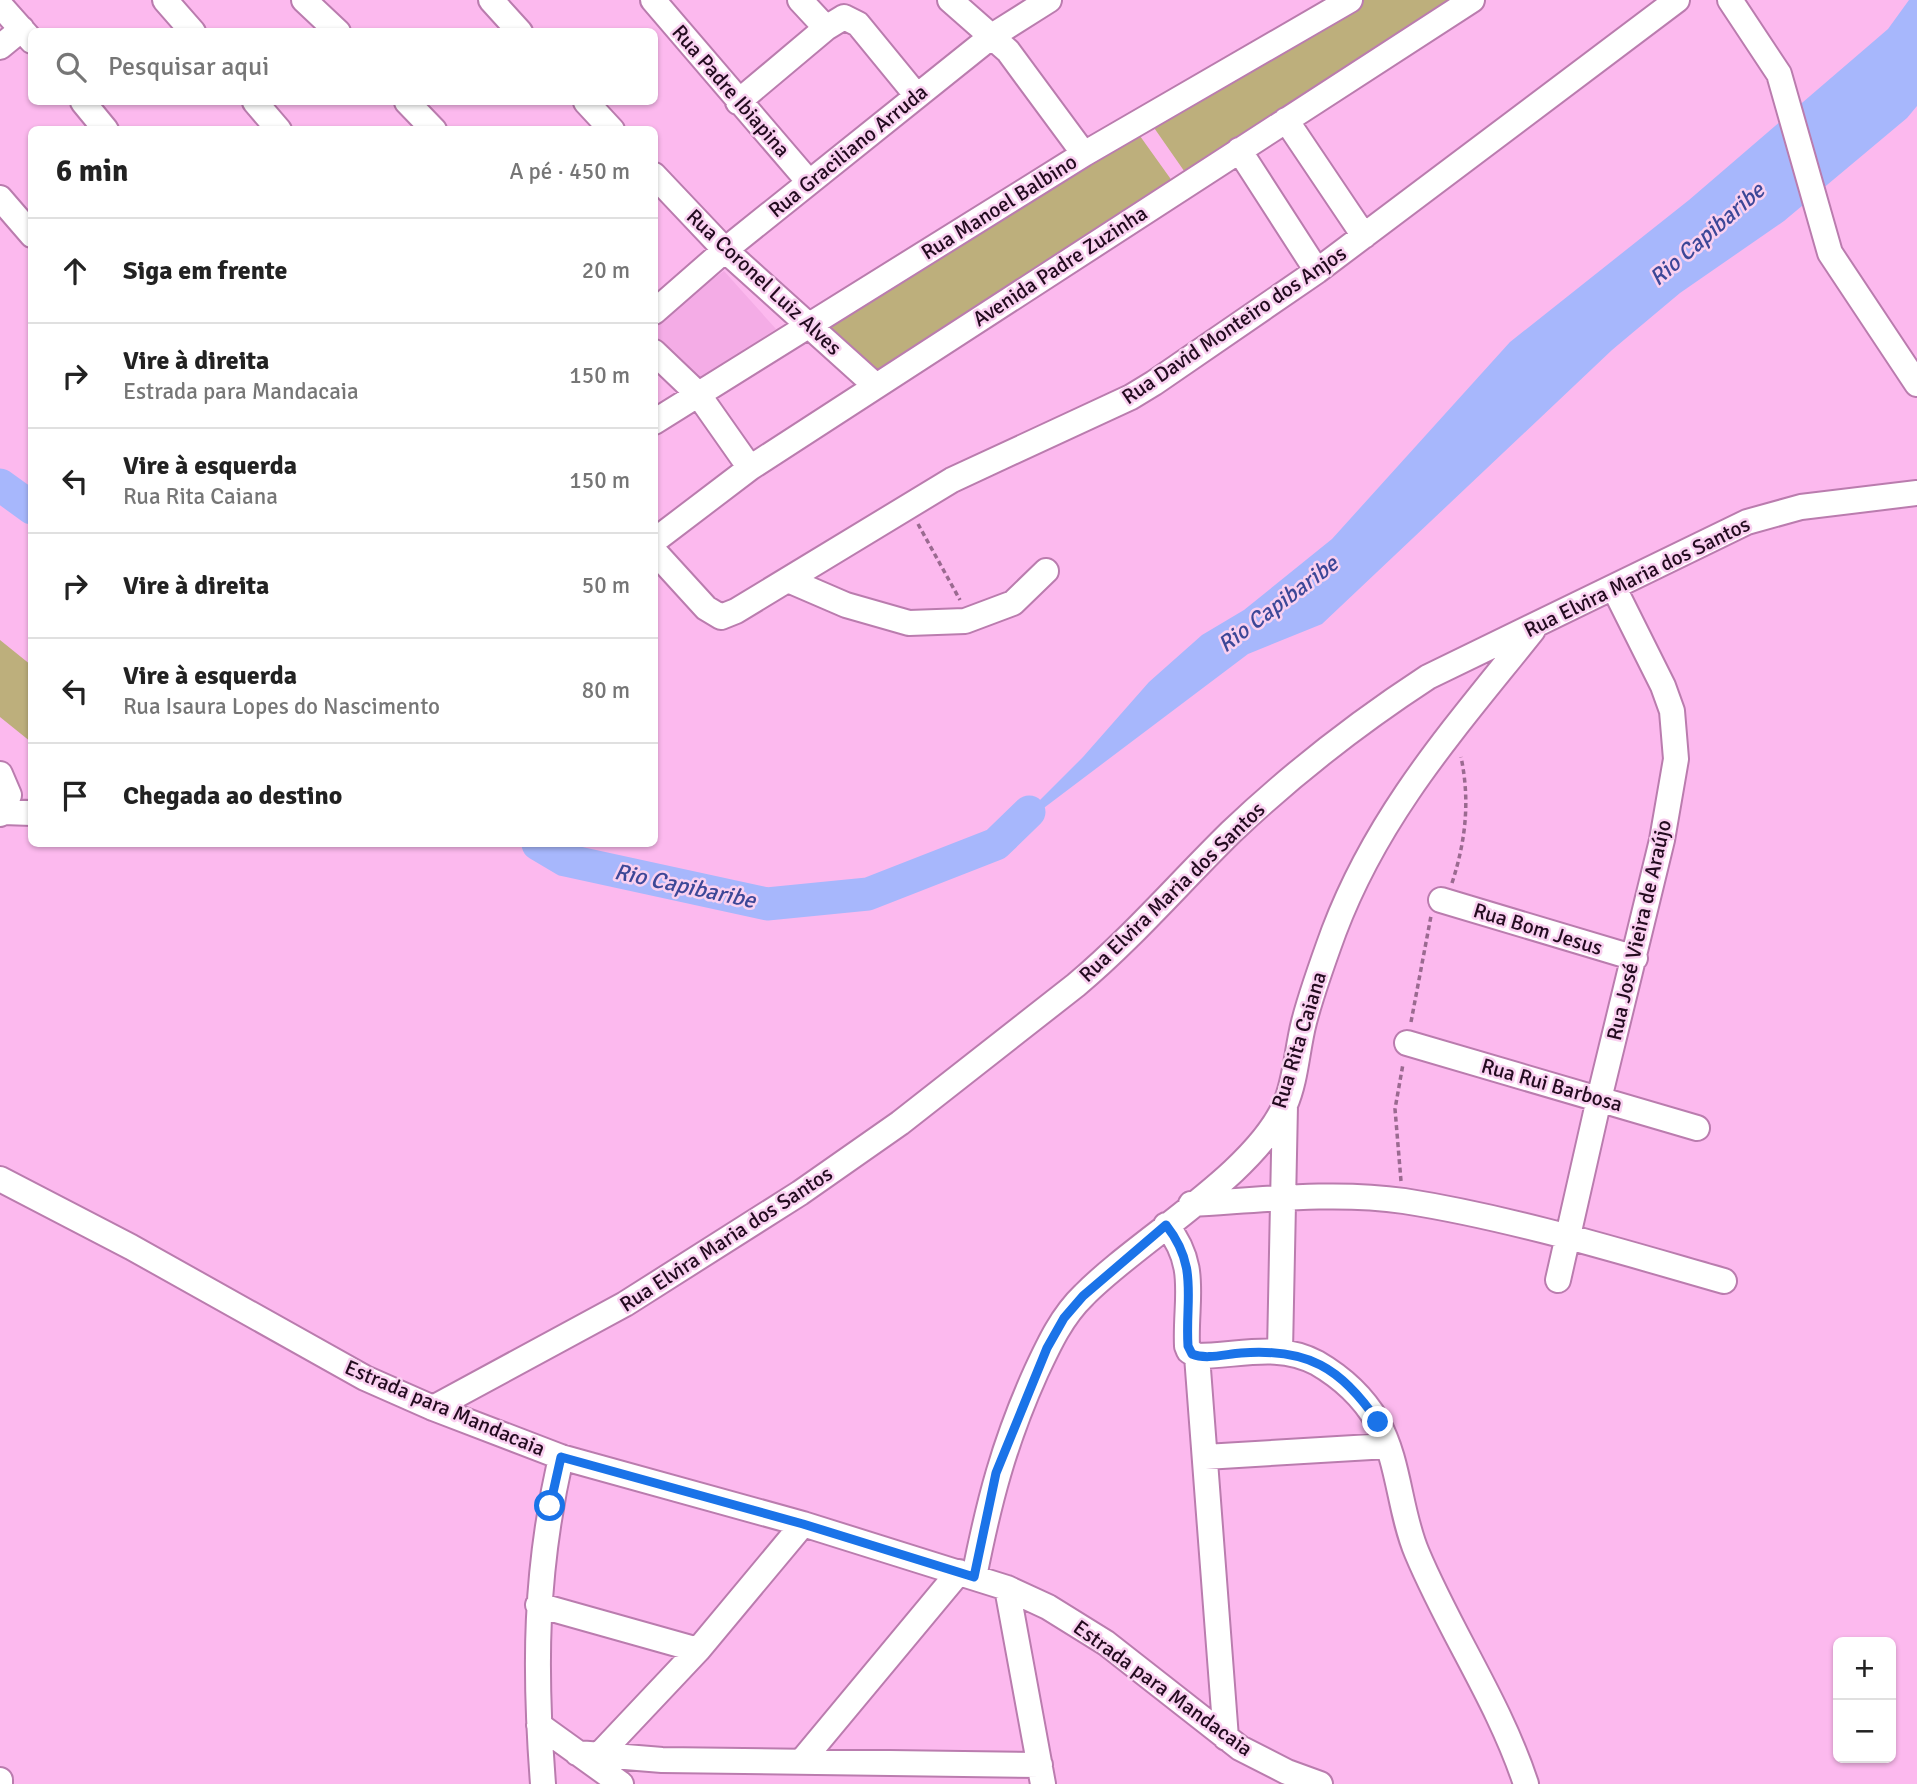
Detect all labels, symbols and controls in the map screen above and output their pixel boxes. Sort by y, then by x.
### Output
street label: Rua Padre Ibiapina [666,19,796,163]
search box [28,28,658,105]
icon: search [52,48,90,86]
text: Pesquisar aqui [108,51,269,83]
street label: Rua Graciliano Arruda [763,79,933,223]
street label: Rua Manoel Balbino [916,149,1082,265]
text: 6 min [56,153,128,190]
text: A pé · 450 m [509,157,630,186]
water label: Rio Capibaribe [1643,175,1772,292]
street label: Avenida Padre Zuzinha [968,200,1152,332]
street label: Rua Coronel Luiz Alves [681,203,847,361]
street label: Rua David Monteiro dos Anjos [1117,240,1351,410]
icon: ahead [56,252,94,290]
text: Siga em frente [123,255,287,287]
text: 20 m [582,256,630,285]
text: Vire à direita [123,345,269,377]
icon: right [56,357,94,395]
text: 150 m [569,361,630,390]
text: Estrada para Mandacaia [123,377,359,406]
text: Vire à esquerda [123,450,297,482]
icon: left [56,462,94,500]
text: 150 m [569,466,630,495]
text: Rua Rita Caiana [123,482,278,511]
street label: Rua Elvira Maria dos Santos [1520,511,1754,643]
water label: Rio Capibaribe [1212,548,1345,659]
icon: right [56,567,94,605]
text: Vire à direita [123,570,269,602]
text: 50 m [582,571,630,600]
text: Vire à esquerda [123,660,297,692]
icon: left [56,672,94,710]
text: 80 m [582,676,630,705]
text: Rua Isaura Lopes do Nascimento [123,692,440,721]
icon: arrive [56,777,94,815]
text: Chegada ao destino [123,780,342,812]
street label: Rua Elvira Maria dos Santos [1074,796,1270,988]
street label: Rua José Vieira de Araújo [1601,817,1677,1043]
water label: Rio Capibaribe [612,857,760,915]
street label: Rua Bom Jesus [1470,897,1606,961]
street label: Rua Rita Caiana [1266,969,1332,1111]
street label: Rua Rui Barbosa [1478,1052,1626,1118]
street label: Rua Elvira Maria dos Santos [615,1161,837,1317]
street label: Estrada para Mandacaia [341,1354,549,1462]
route end [1362,1406,1393,1437]
route start [534,1490,565,1521]
street label: Estrada para Mandacaia [1068,1614,1258,1762]
map controls [1833,1637,1896,1763]
button: + [1833,1637,1896,1700]
button: − [1833,1700,1896,1763]

